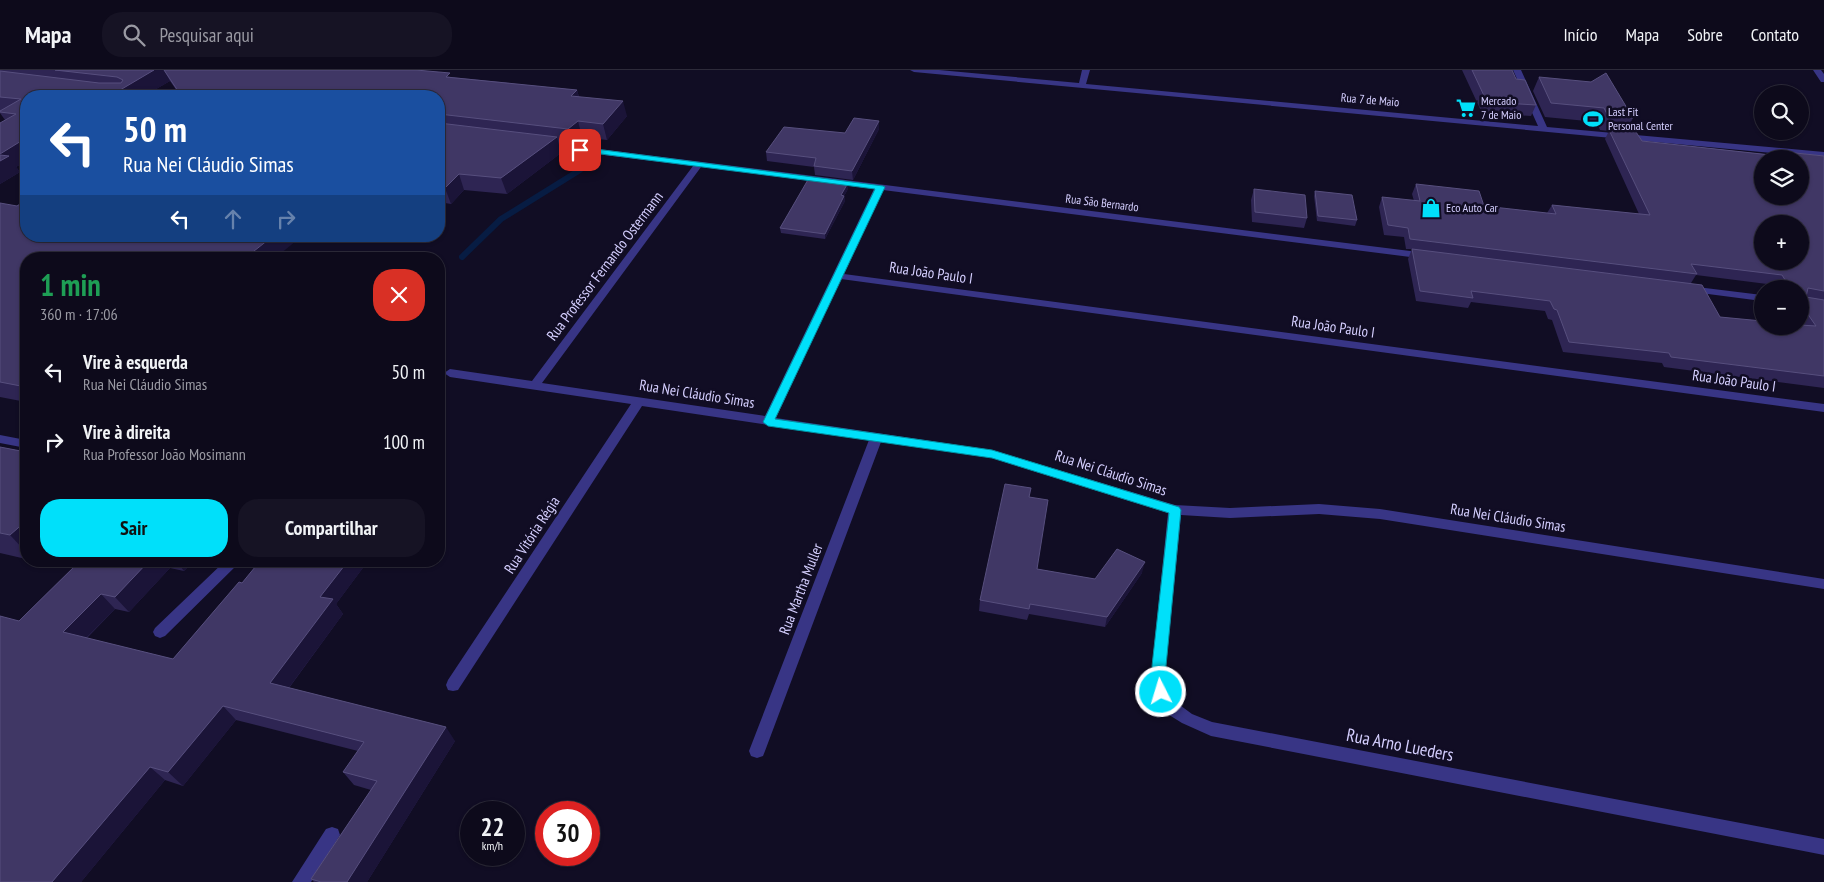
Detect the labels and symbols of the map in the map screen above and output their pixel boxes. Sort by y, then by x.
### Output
street label: Rua 7 de Maio [1340,89,1400,110]
place label: Mercado 7 de Maio [1481,93,1521,122]
supermarket icon: Mercado 7 de Maio [1455,97,1477,119]
place label: Last Fit Personal Center [1608,104,1674,133]
sports icon: Last Fit Personal Center [1582,108,1604,130]
pin [559,129,601,171]
street label: Rua Professor Fernando Ostermann [542,187,667,344]
street label: Rua São Bernardo [1065,191,1140,214]
shop icon: Eco Auto Car [1420,197,1442,219]
place label: Eco Auto Car [1446,200,1499,215]
street label: Rua João Paulo I [888,257,974,288]
street label: Rua João Paulo I [1290,311,1376,342]
street label: Rua João Paulo I [1691,365,1777,396]
street label: Rua Nei Cláudio Simas [638,375,756,412]
street label: Rua Nei Cláudio Simas [1053,446,1169,500]
street label: Rua Vitória Régia [500,493,564,577]
street label: Rua Nei Cláudio Simas [1449,499,1567,536]
street label: Rua Martha Muller [774,540,827,637]
position arrow [1134,665,1186,717]
street label: Rua Arno Lueders [1345,723,1456,766]
speed limit sign: 30 [535,801,600,866]

